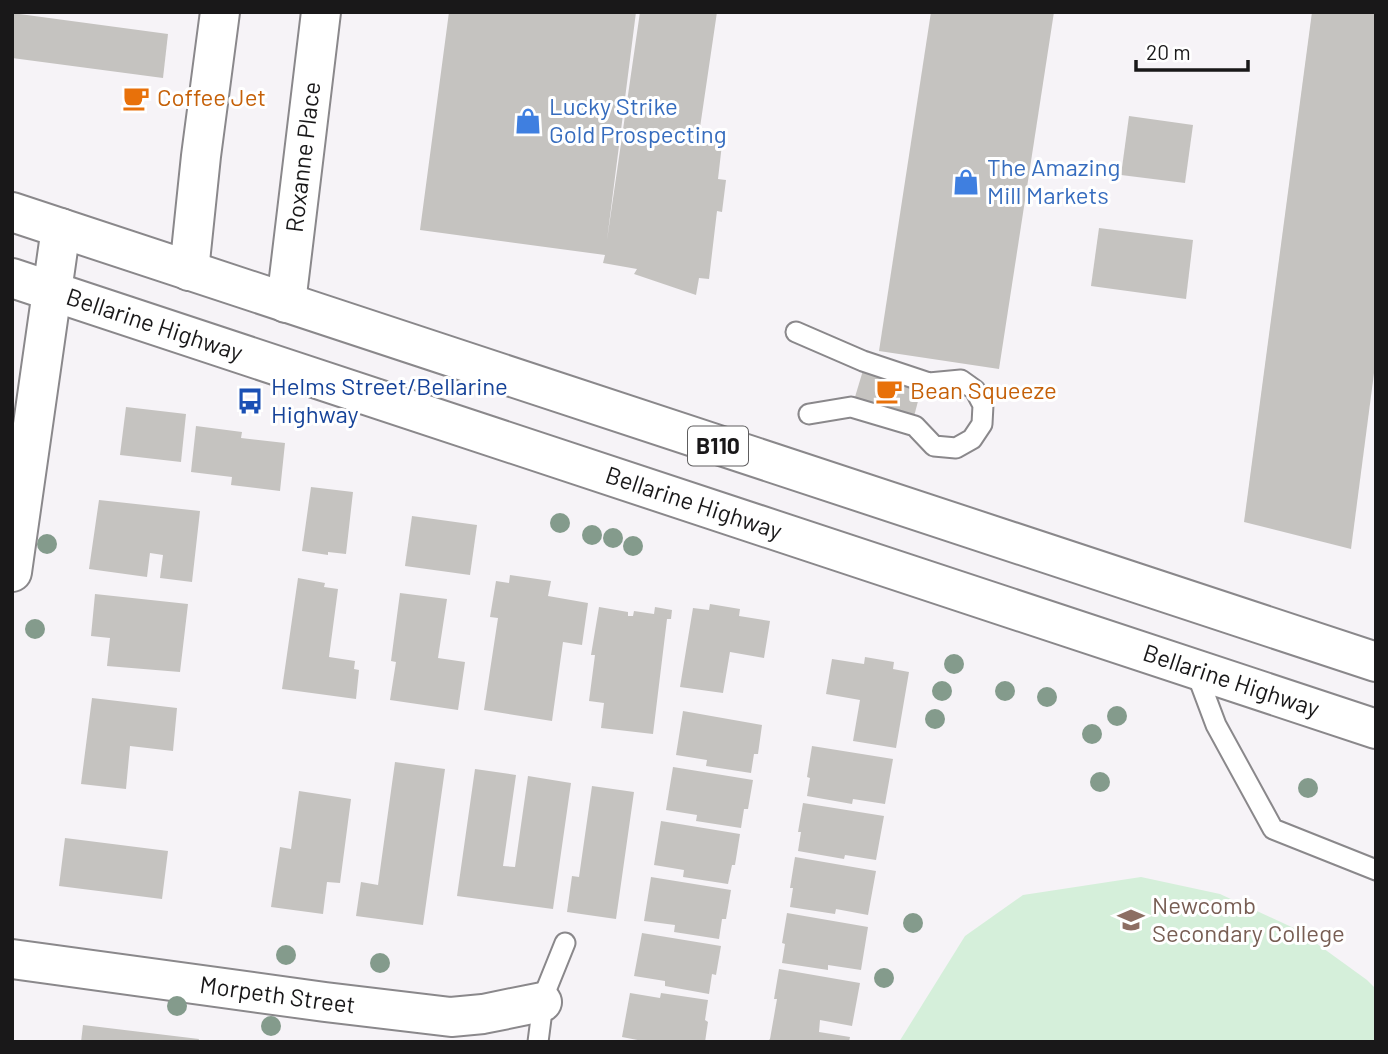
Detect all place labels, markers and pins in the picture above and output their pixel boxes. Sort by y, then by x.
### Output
place label: Coffee Jet [157,82,266,111]
cafe icon: Coffee Jet [121,83,151,113]
place label: Lucky Strike Gold Prospecting [549,91,727,148]
shop icon: Lucky Strike Gold Prospecting [513,106,543,136]
place label: The Amazing Mill Markets [987,152,1120,209]
shop icon: The Amazing Mill Markets [951,167,981,197]
place label: Helms Street/Bellarine Highway [271,371,508,428]
place label: Bean Squeeze [910,375,1057,404]
cafe icon: Bean Squeeze [874,376,904,406]
bus stop icon: Helms Street/Bellarine Highway [235,386,265,416]
place label: Newcomb Secondary College [1152,890,1345,947]
school or university icon: Newcomb Secondary College [1116,905,1146,935]

